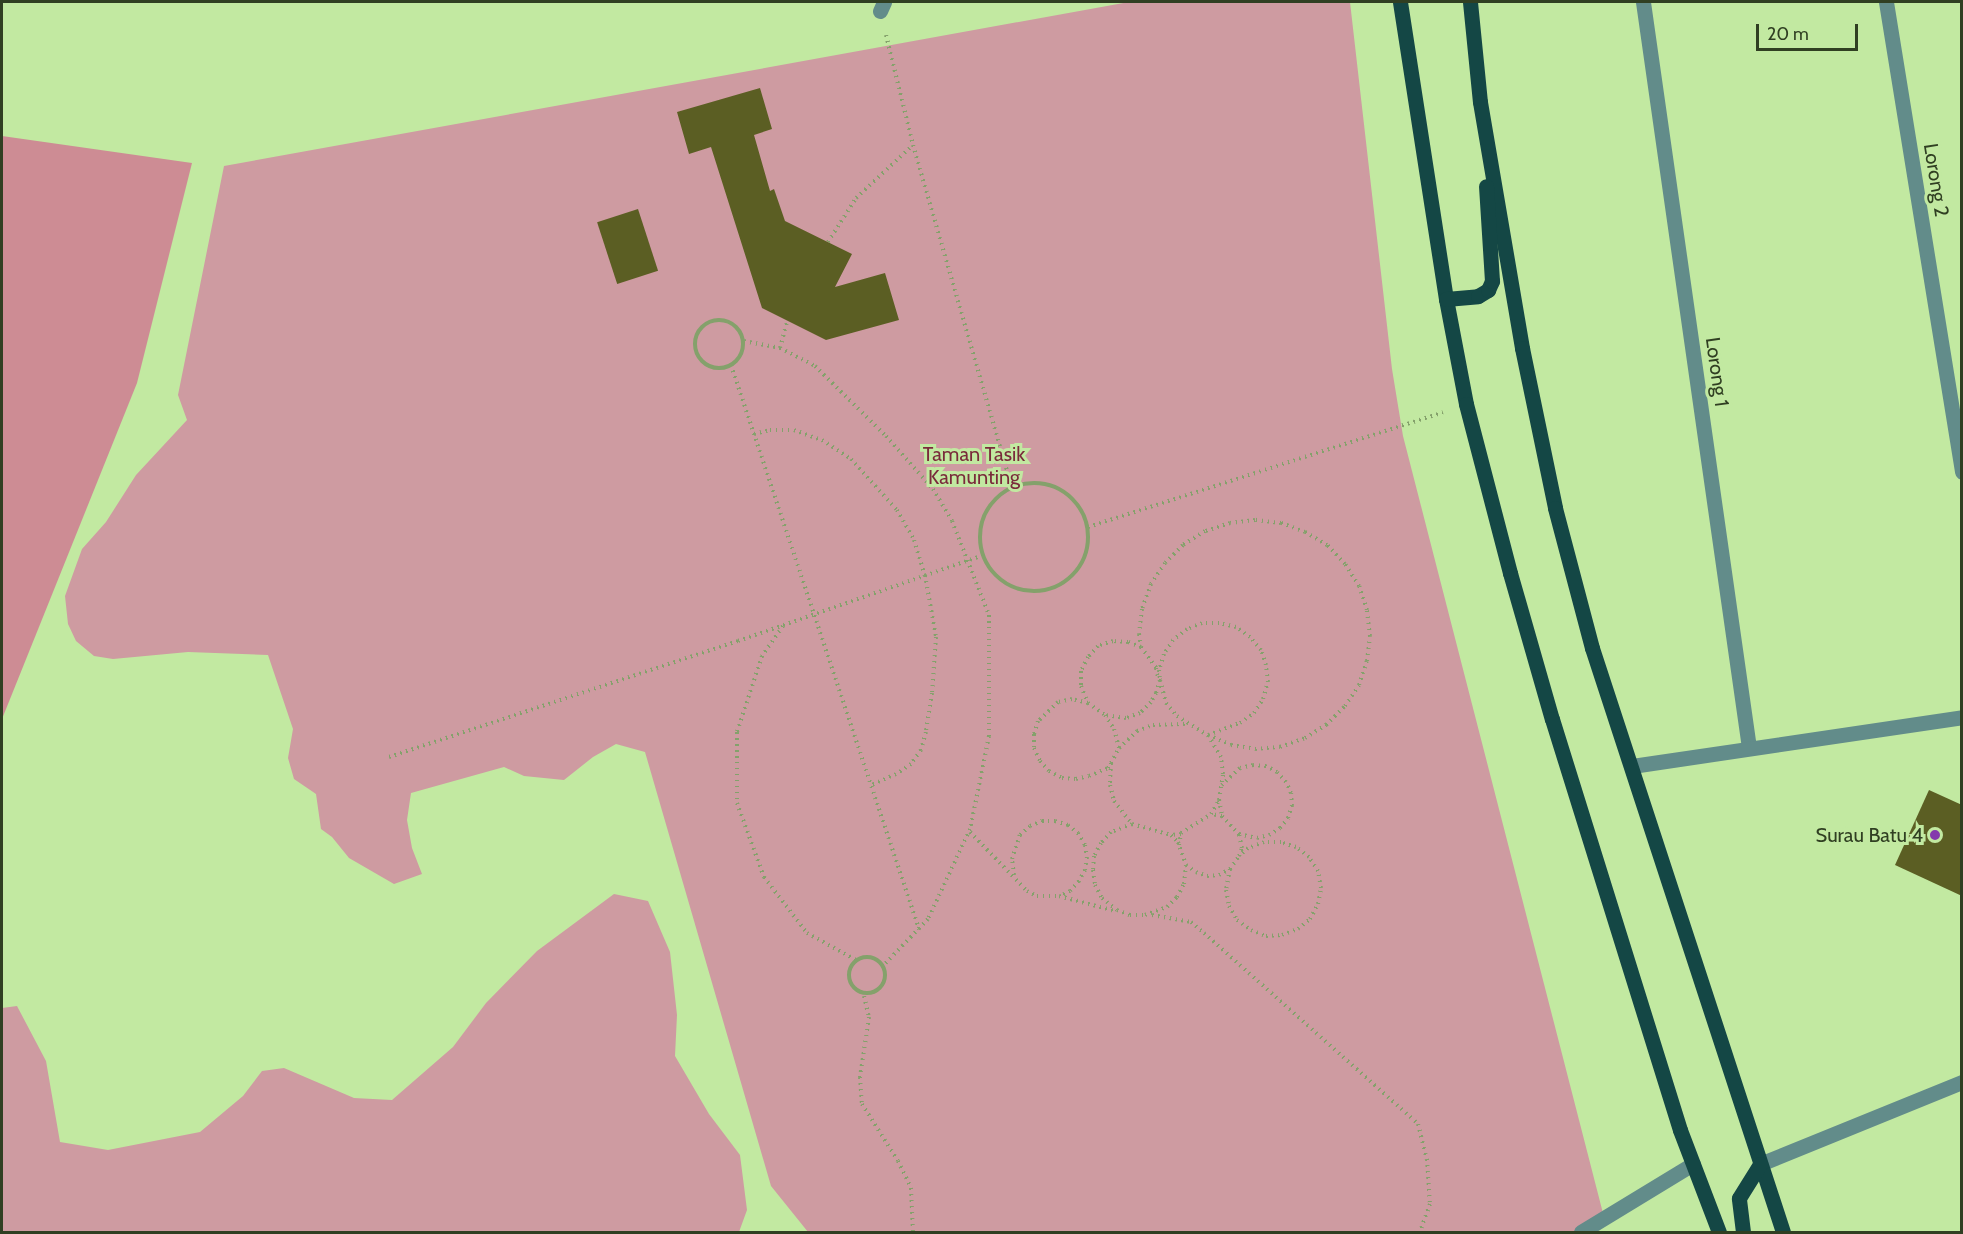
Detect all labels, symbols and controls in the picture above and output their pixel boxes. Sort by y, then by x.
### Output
scale bar [1759,12,1861,50]
text: 20 m [1767,23,1809,45]
street label: Lorong 2 [1918,142,1954,218]
street label: Lorong 1 [1700,336,1734,408]
park label: Taman Tasik Kamunting [923,442,1025,489]
place label: Surau Batu 4 [1816,823,1923,847]
marker: Surau Batu 4 [1928,828,1942,842]

